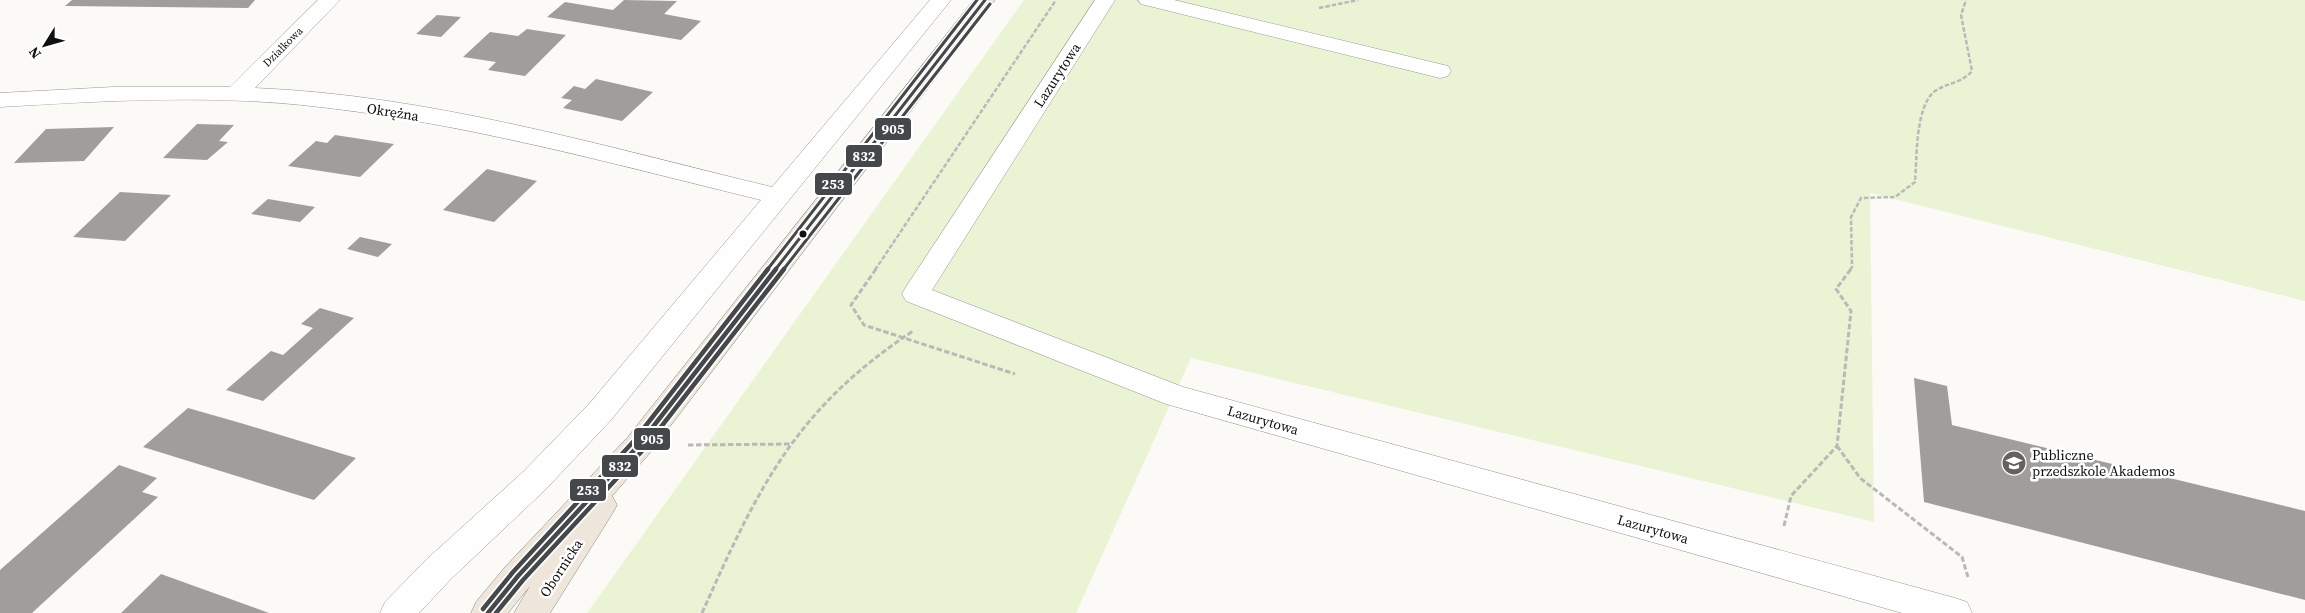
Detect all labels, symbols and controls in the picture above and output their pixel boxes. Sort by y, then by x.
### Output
north arrow [20,20,70,70]
street label: Działkowa [260,24,306,70]
street label: Lazurytowa [1029,38,1086,111]
text: N [24,43,46,63]
street label: Okrężna [366,98,421,126]
line badge: 905 [874,117,912,141]
text: 905 [882,119,905,139]
line badge: 832 [845,144,883,168]
text: 832 [853,146,876,166]
line badge: 253 [814,172,853,196]
text: 253 [822,174,845,194]
unlabelled marker [798,229,808,239]
street label: Lazurytowa [1225,400,1302,440]
line badge: 905 [633,427,671,451]
text: 905 [641,429,664,449]
place label: Publiczne przedszkole Akademos [2032,445,2175,481]
school or university icon: Publiczne przedszkole Akademos [2001,450,2027,476]
line badge: 832 [601,454,639,478]
text: 832 [609,456,632,476]
line badge: 253 [569,478,607,502]
text: 253 [577,480,600,500]
street label: Lazurytowa [1615,509,1692,549]
street label: Obornicka [535,534,588,601]

